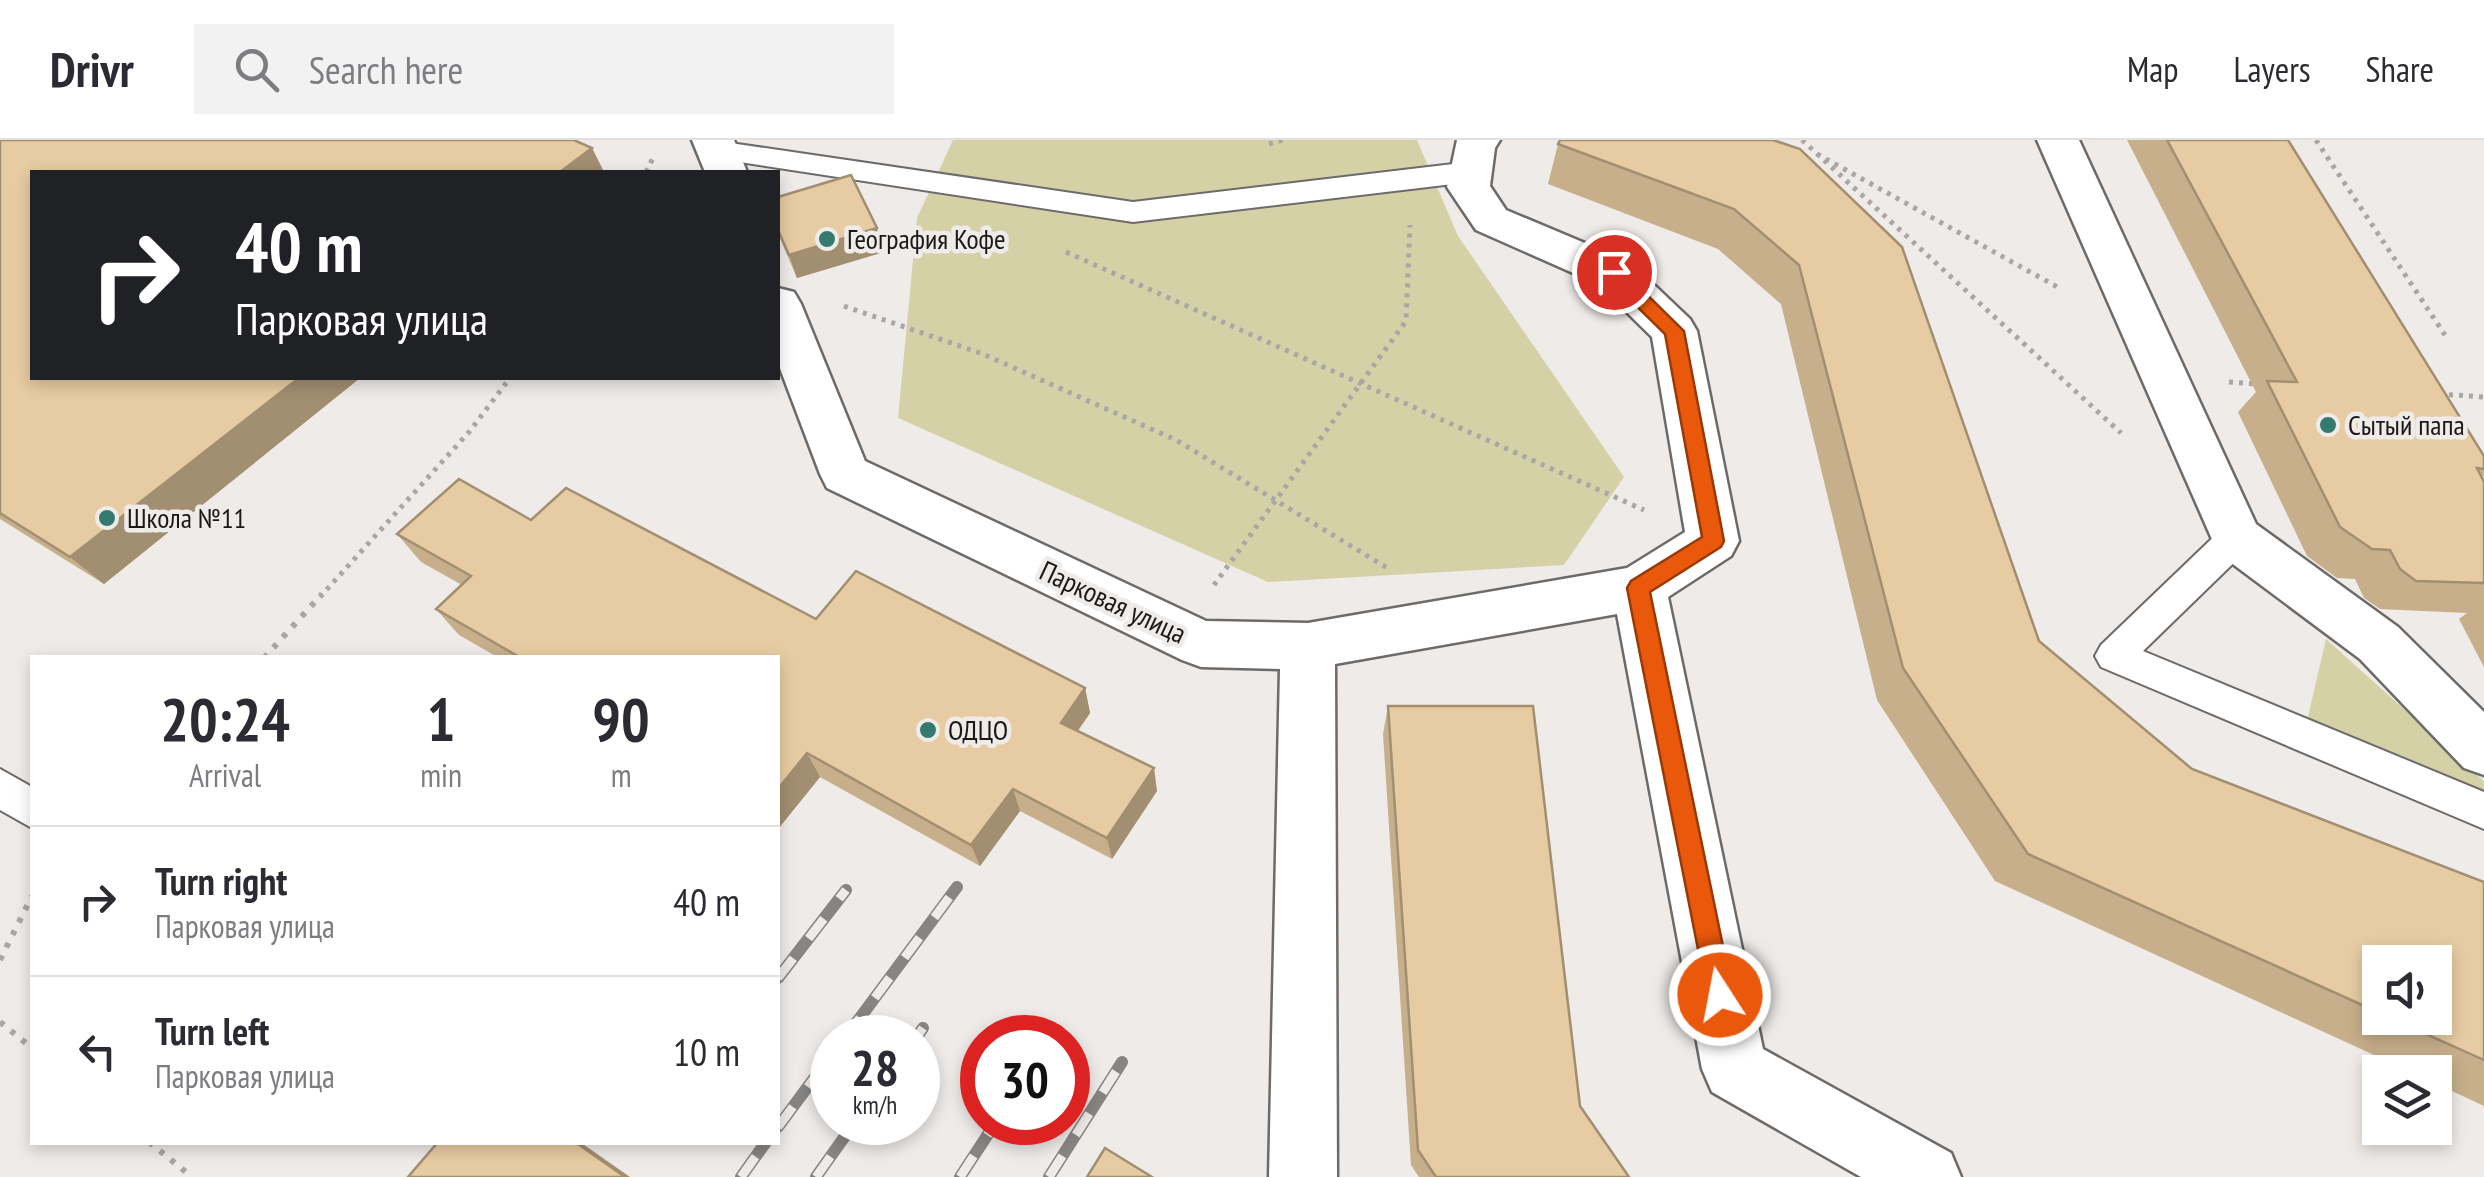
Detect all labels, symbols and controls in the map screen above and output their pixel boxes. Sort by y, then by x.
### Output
search box [194,24,894,114]
text: Drivr [50,38,134,100]
icon: search [229,42,284,97]
text: Search here [309,45,463,94]
text: Map [2127,46,2178,92]
text: Layers [2233,46,2311,92]
text: Share [2366,46,2434,92]
text: 40 m [235,201,363,291]
icon: right [70,210,200,340]
place label: География Кофе [847,220,1006,257]
marker: География Кофе [816,228,838,250]
pin [1572,230,1657,315]
icon: arrive [1587,245,1642,300]
text: Парковая улица [235,289,488,347]
place label: Сытый папа [2348,406,2465,443]
marker: Сытый папа [2317,414,2339,436]
place label: Школа №11 [127,499,246,536]
marker: Школа №11 [96,507,118,529]
street label: Парковая улица [1034,552,1192,652]
text: 20:24 [160,680,290,758]
text: 1 [427,680,456,758]
text: 90 [592,680,650,758]
place label: ОДЦО [948,711,1008,748]
marker: ОДЦО [917,719,939,741]
text: Arrival [189,754,261,796]
text: min [420,754,462,796]
text: m [611,754,631,796]
text: Turn right [155,856,287,905]
icon: right [70,874,125,929]
text: 40 m [673,877,740,926]
text: Парковая улица [155,905,335,947]
position arrow [1668,943,1772,1047]
map controls [2362,945,2452,1145]
button: sound [2362,945,2452,1035]
text: Turn left [155,1006,269,1055]
speed limit sign: 30 [960,1015,1090,1145]
icon: left [70,1024,125,1079]
text: 10 m [673,1027,740,1076]
text: 28 [851,1035,899,1100]
text: Парковая улица [155,1055,335,1097]
button: layers [2362,1055,2452,1145]
text: km/h [853,1089,897,1121]

